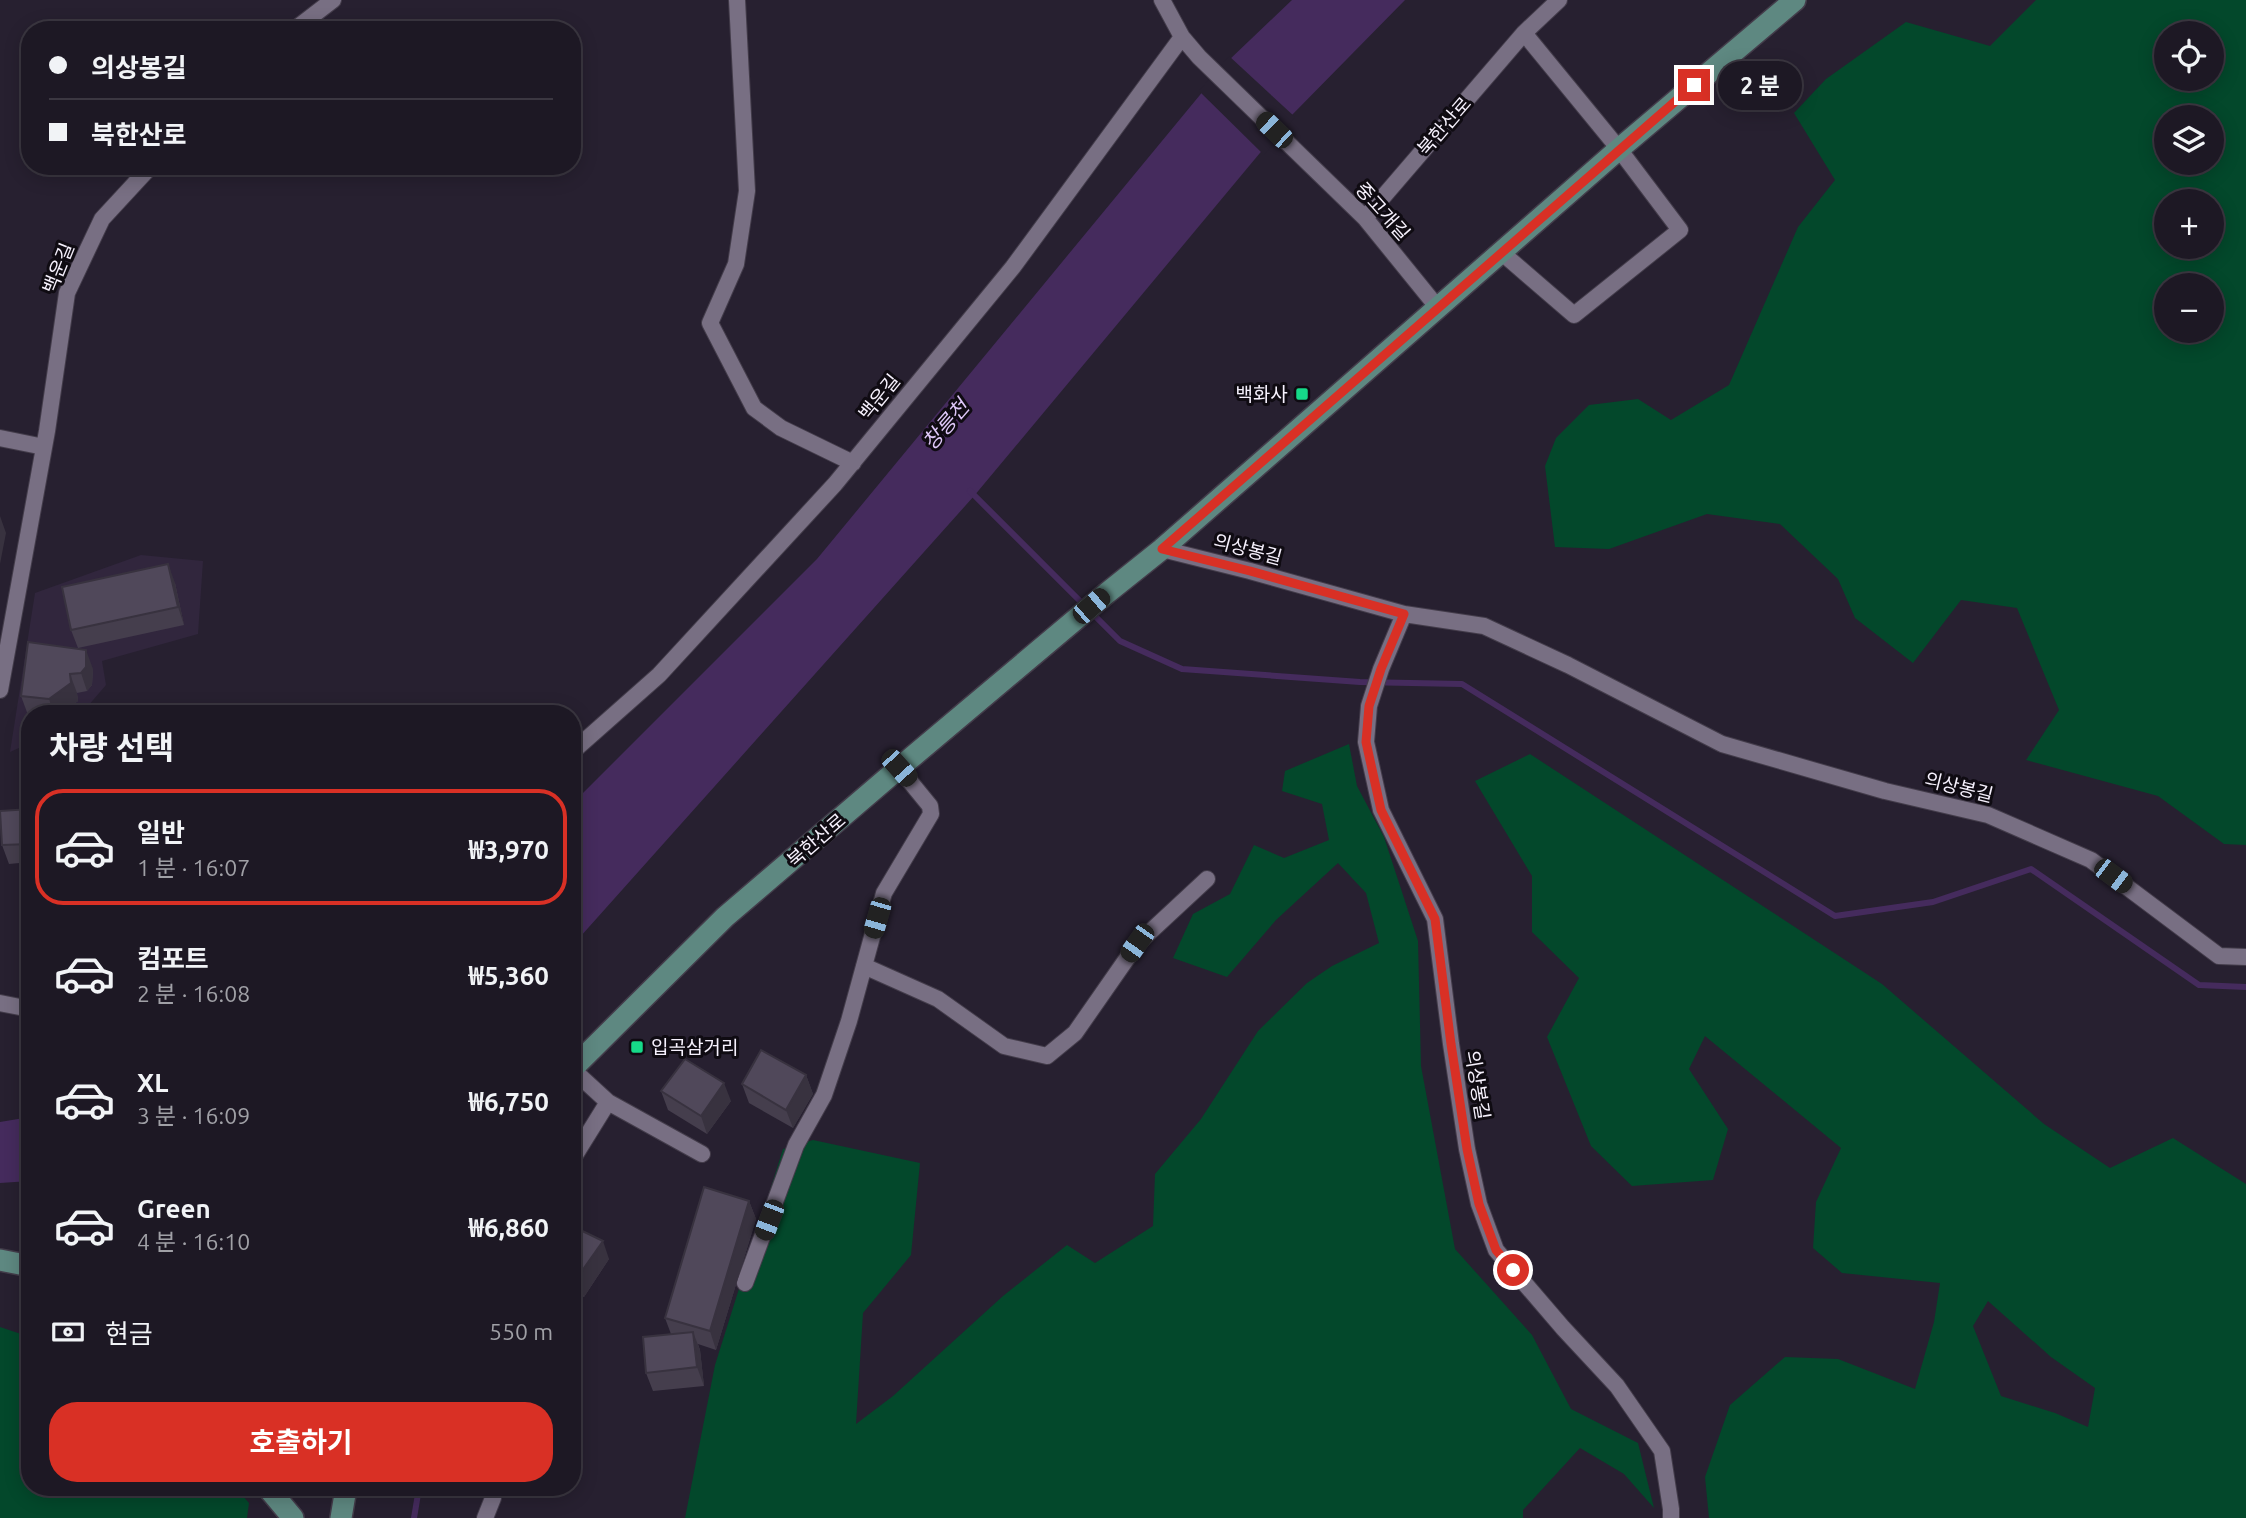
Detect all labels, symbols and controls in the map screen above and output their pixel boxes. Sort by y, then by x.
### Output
map controls [2154,21,2224,343]
button: locate [2154,21,2224,91]
text: 의상봉길 [91,53,187,82]
callout: 2 분 [1718,60,1802,110]
route end [1678,69,1710,101]
text: 2 분 [1740,73,1780,98]
street label: 북한산로 [1413,92,1475,160]
button: layers [2154,105,2224,175]
car [1252,108,1297,152]
text: 북한산로 [91,120,187,149]
street label: 중고개길 [1351,178,1415,244]
button: + [2154,189,2224,259]
street label: 백운길 [38,240,78,296]
button: − [2154,273,2224,343]
street label: 백운길 [854,370,904,424]
place label: 백화사 [1236,383,1288,405]
marker: 백화사 [1294,386,1310,402]
water label: 창릉천 [917,393,975,454]
street label: 의상봉길 [1211,529,1285,569]
car [1069,584,1114,628]
text: 차량 선택 [49,729,174,765]
car [878,745,921,791]
street label: 의상봉길 [1922,768,1996,806]
street label: 북한산로 [782,809,850,871]
icon: car [53,816,116,879]
text: 일반 [137,818,185,847]
text: ₩3,970 [469,835,549,864]
text: 1 분 · 16:07 [137,855,250,880]
car [2090,855,2137,897]
car [862,895,893,941]
car [1117,920,1158,966]
icon: car [53,942,116,1005]
text: 컴포트 [137,944,209,973]
text: ₩5,360 [469,961,549,990]
text: 2 분 · 16:08 [137,981,250,1006]
place label: 입곡삼거리 [651,1036,738,1058]
marker: 입곡삼거리 [629,1039,645,1055]
street label: 의상봉길 [1462,1049,1494,1121]
icon: car [53,1068,116,1131]
text: XL [137,1068,168,1097]
text: ₩6,750 [469,1087,549,1116]
text: 3 분 · 16:09 [137,1103,250,1128]
icon: car [53,1194,116,1257]
text: Green [137,1194,211,1223]
car [752,1197,787,1243]
text: ₩6,860 [469,1213,549,1242]
text: 4 분 · 16:10 [137,1229,250,1254]
route start [1497,1254,1529,1286]
icon: cash [49,1313,87,1351]
text: 현금 [105,1319,153,1348]
text: 550 m [489,1319,553,1344]
button: 호출하기 [49,1402,553,1482]

